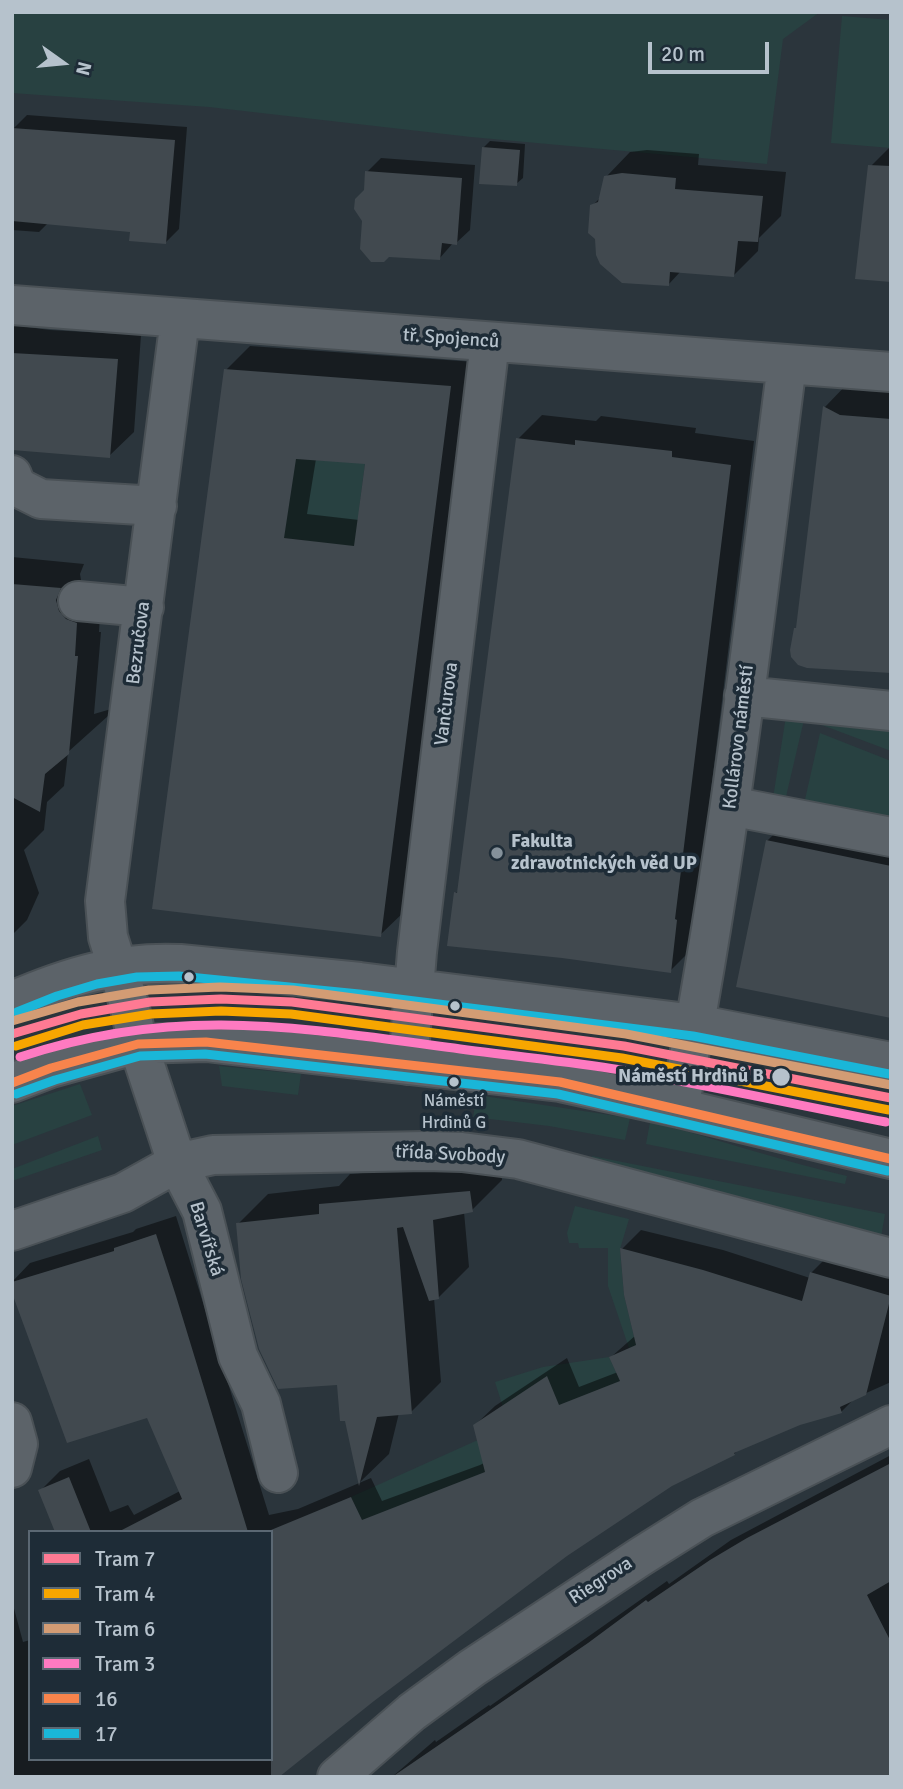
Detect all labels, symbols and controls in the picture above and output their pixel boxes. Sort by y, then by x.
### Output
north arrow [28,28,98,98]
scale bar [651,28,772,72]
text: 20 m [661,41,705,67]
text: N [70,59,97,78]
street label: tř. Spojenců [402,324,500,354]
street label: Bezručova [123,600,155,686]
street label: Vančurova [431,661,463,747]
street label: Kollárovo náměstí [719,664,759,810]
place label: Fakulta zdravotnických věd UP [511,831,697,875]
marker: Fakulta zdravotnických věd UP [489,845,505,861]
unlabelled marker [182,970,196,984]
unlabelled marker [448,999,462,1013]
place label: Náměstí Hrdinů B [618,1066,764,1088]
marker: Náměstí Hrdinů B [770,1066,792,1088]
marker: Náměstí Hrdinů G [447,1075,461,1089]
place label: Náměstí Hrdinů G [422,1092,486,1132]
street label: třída Svobody [394,1141,506,1169]
street label: Barvířská [184,1199,228,1279]
legend [28,1530,273,1761]
text: Tram 7 [95,1546,155,1572]
street label: Riegrova [565,1552,637,1610]
text: Tram 4 [95,1581,155,1607]
text: Tram 6 [95,1616,155,1642]
text: Tram 3 [95,1651,155,1677]
text: 16 [95,1686,118,1712]
text: 17 [95,1721,118,1747]

